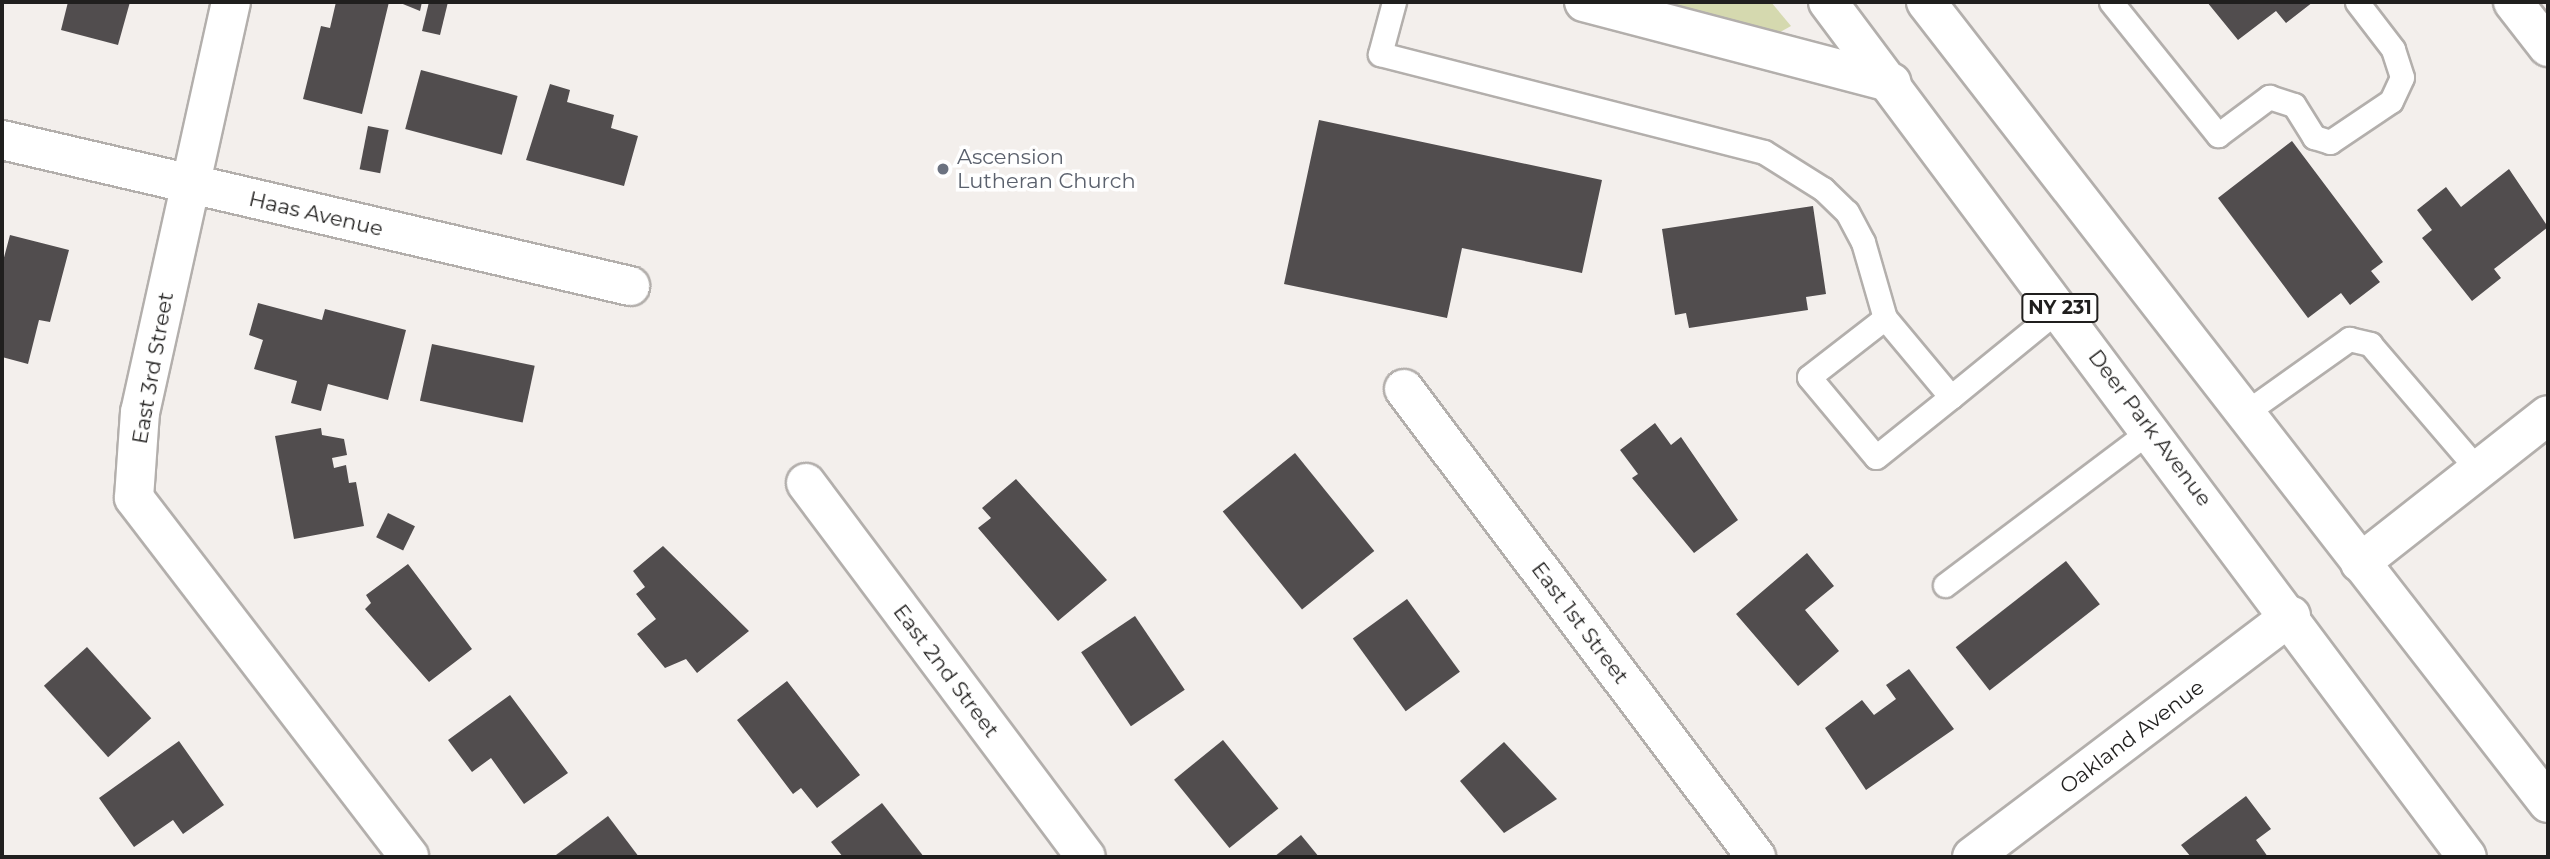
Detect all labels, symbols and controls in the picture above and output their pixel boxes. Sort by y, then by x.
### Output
place label: Ascension Lutheran Church [957,144,1136,194]
marker: Ascension Lutheran Church [935,161,951,177]
street label: Haas Avenue [246,186,386,242]
street label: East 3rd Street [127,290,179,446]
road number: NY 231 [2020,292,2100,324]
street label: Deer Park Avenue [2083,345,2217,511]
street label: East 1st Street [1526,557,1634,689]
street label: East 2nd Street [888,600,1004,742]
street label: Oakland Avenue [2055,675,2209,799]

